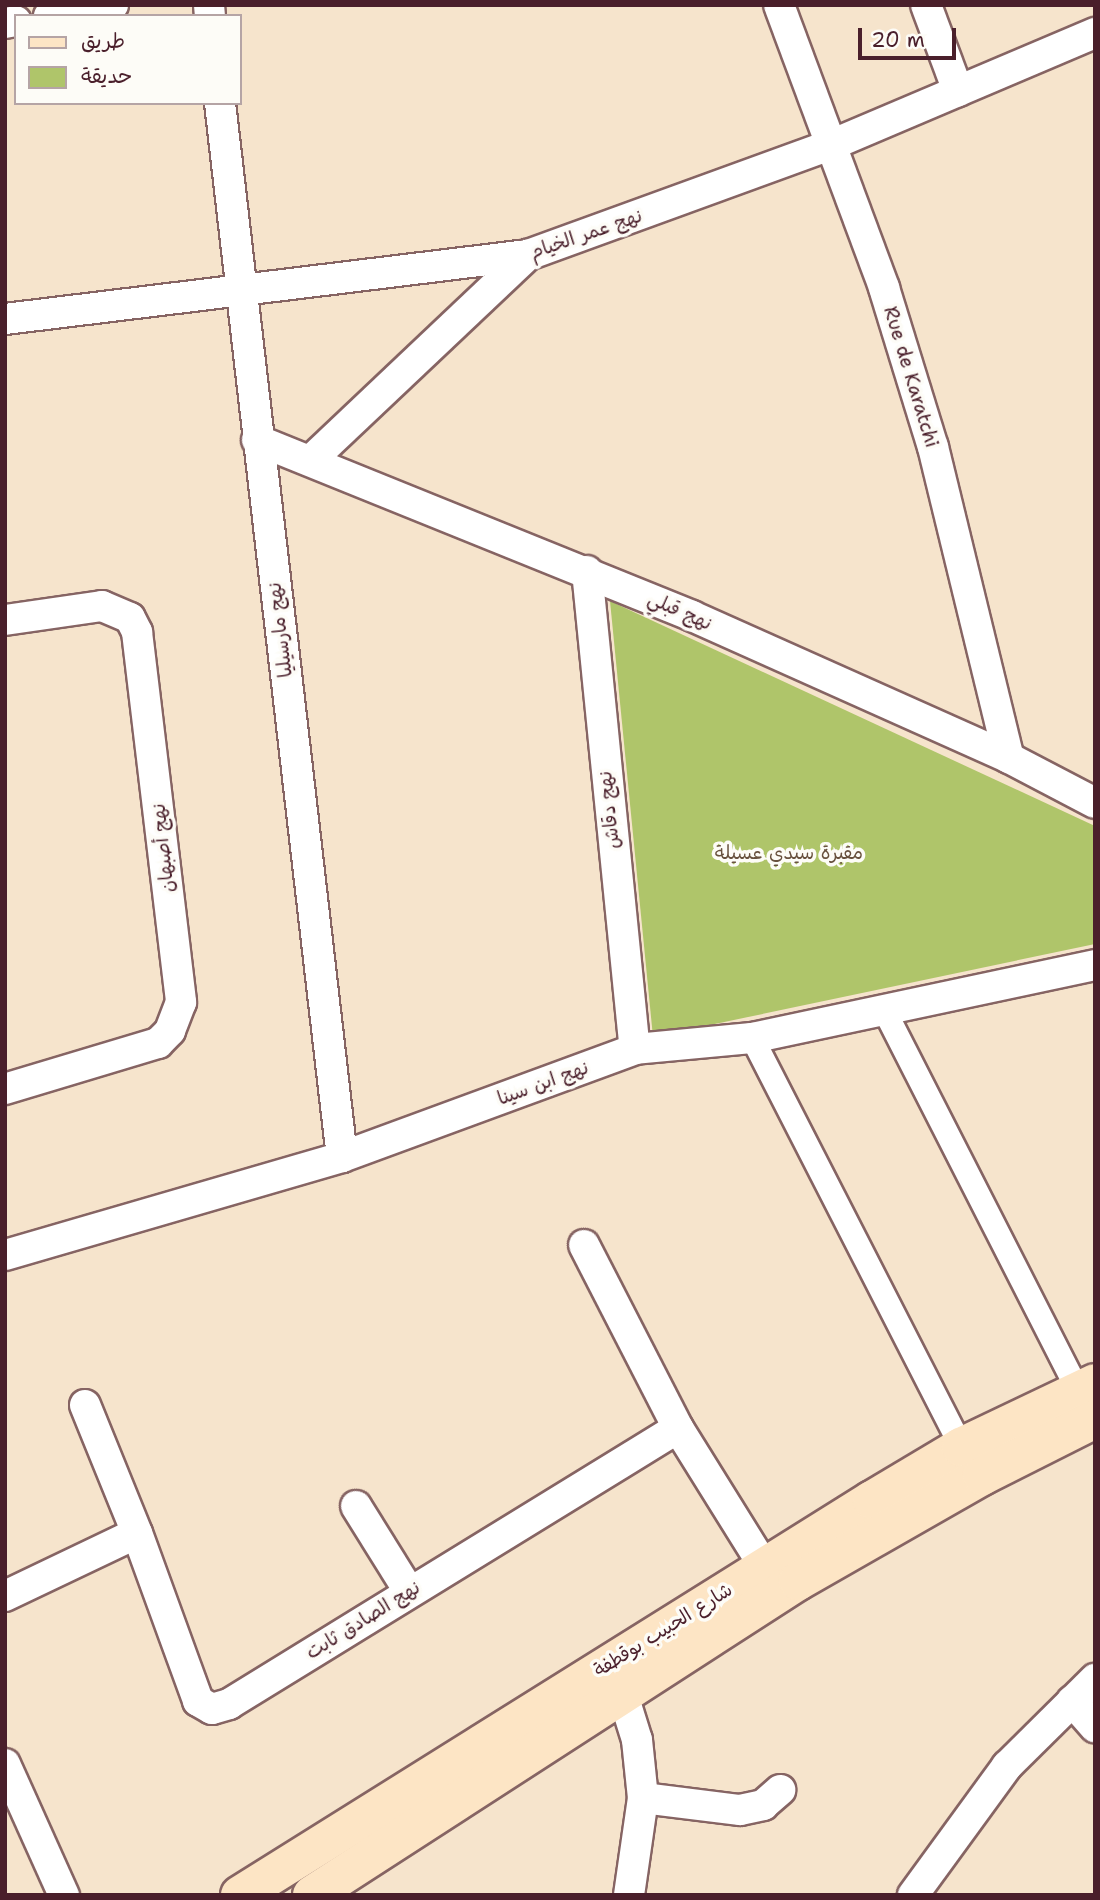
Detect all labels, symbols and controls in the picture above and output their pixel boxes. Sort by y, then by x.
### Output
legend [14,14,242,105]
scale bar [862,14,960,58]
text: 20 m [871,26,925,54]
text: طريق [81,27,125,55]
text: حديقة [81,62,132,90]
street label: نهج عمر الخيام [527,204,645,264]
street label: Rue de Karatchi [879,304,943,450]
street label: نهج مارسيليا [263,581,297,679]
street label: نهج قبلي [645,587,715,635]
street label: نهج دقاش [594,770,624,850]
street label: نهج أصبهان [147,802,179,894]
park label: مقبرة سيدي عسيلة [715,842,863,864]
street label: نهج ابن سينا [494,1056,592,1110]
street label: نهج الصادق ثابت [302,1576,424,1664]
street label: شارع الحبيب بوقطفة [590,1578,736,1682]

